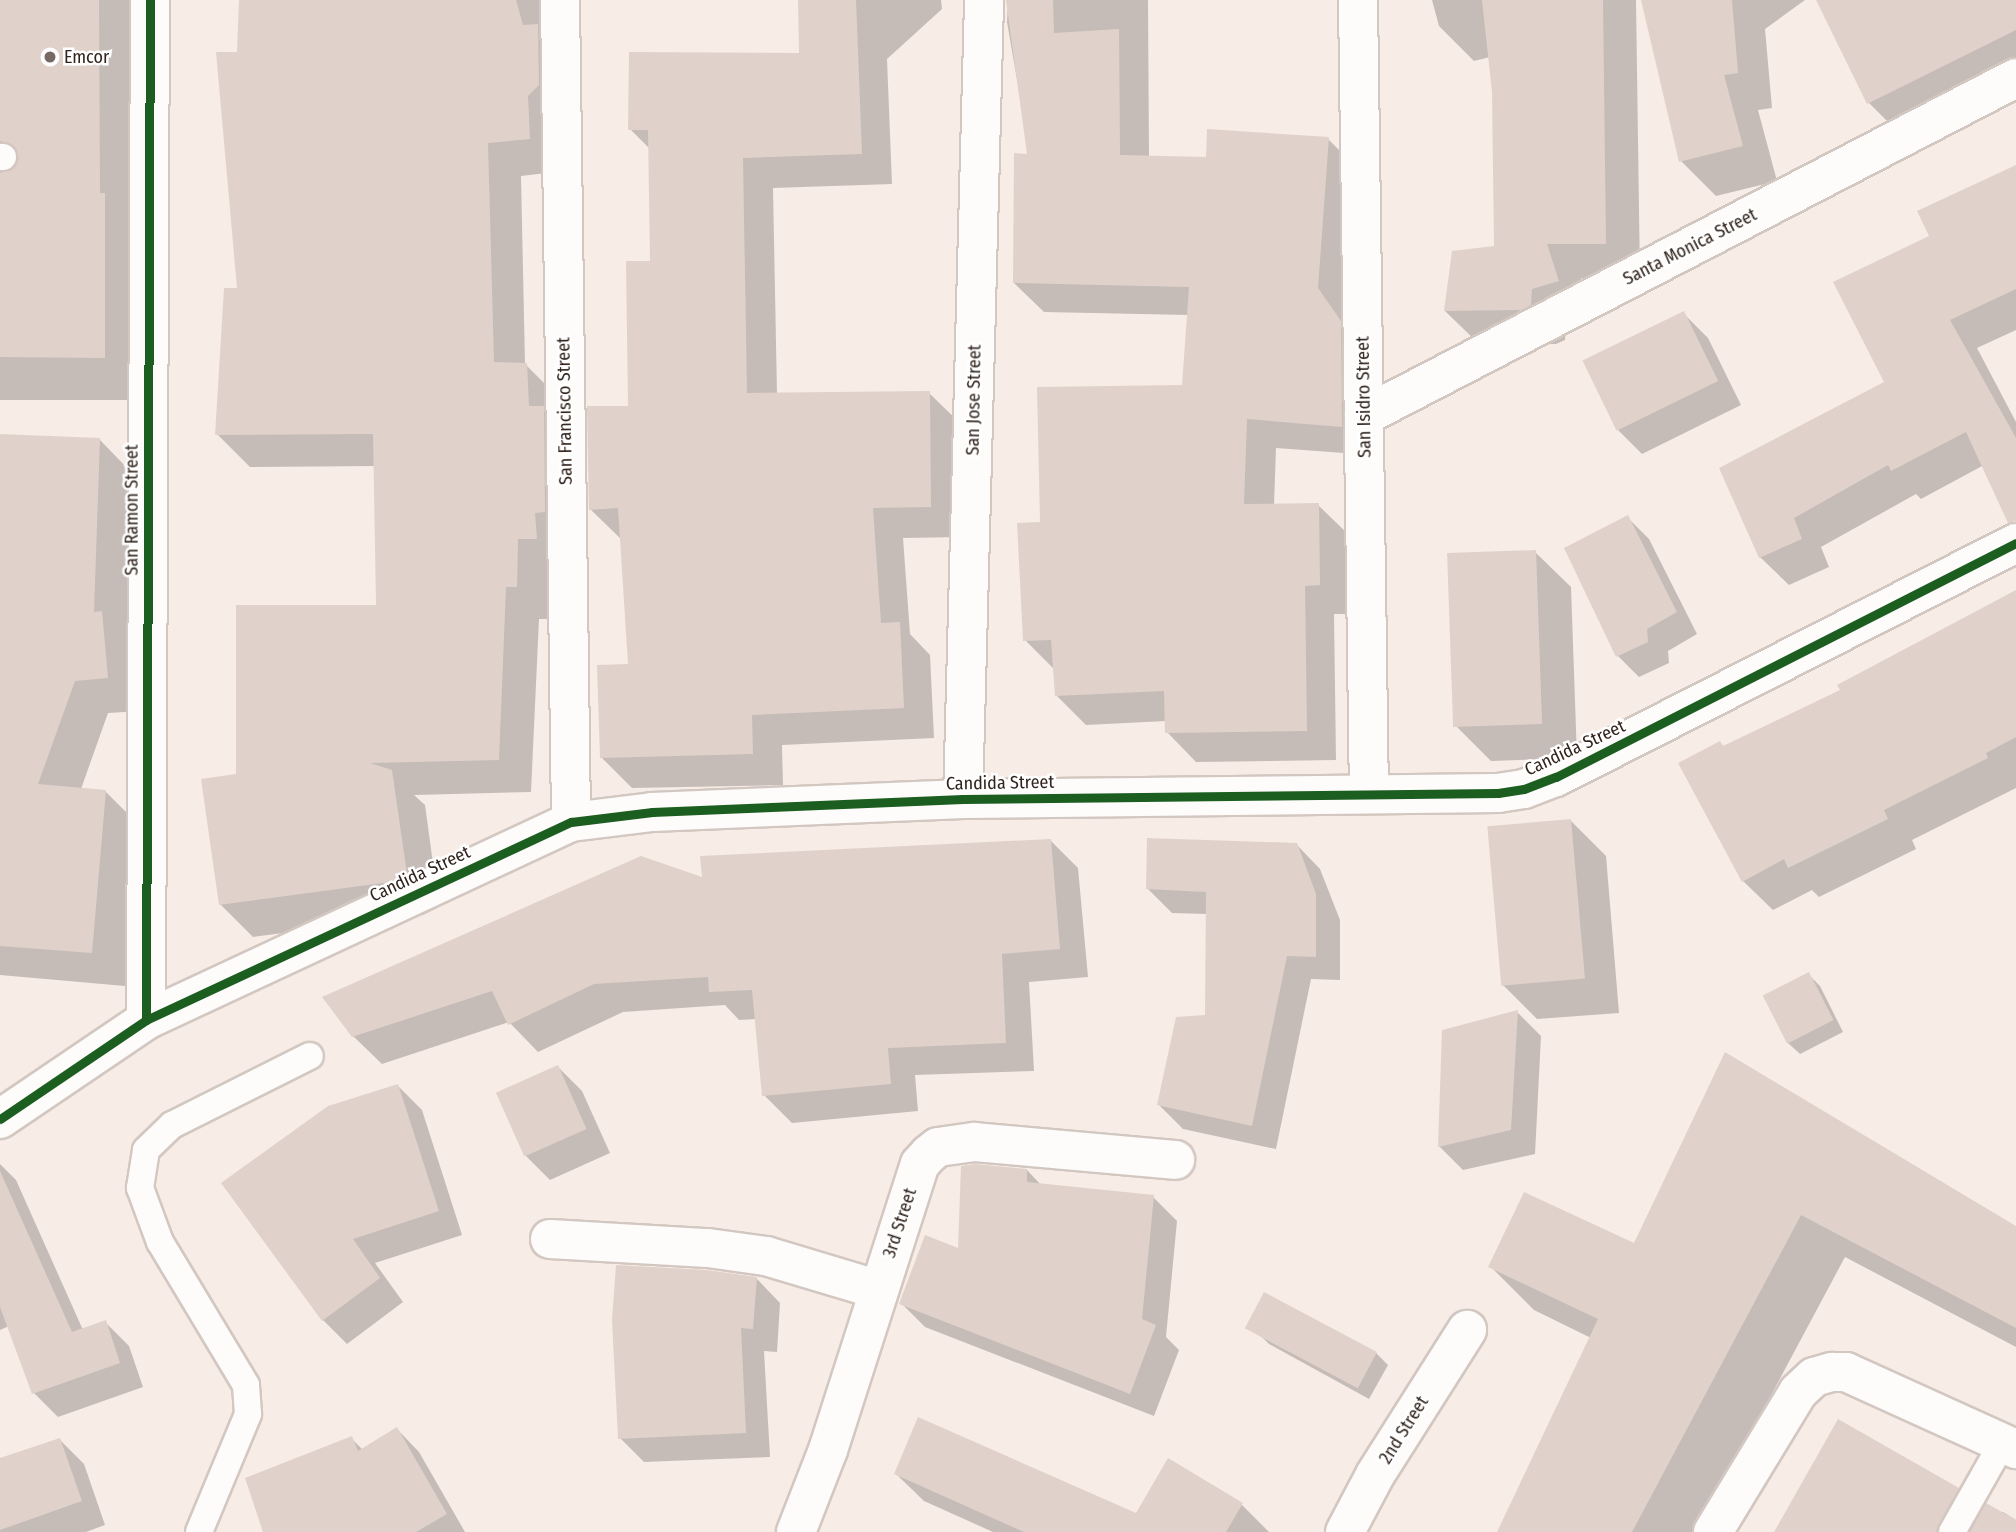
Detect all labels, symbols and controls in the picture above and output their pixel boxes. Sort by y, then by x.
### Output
place label: Emcor [64,46,109,68]
marker: Emcor [42,49,58,65]
street label: Santa Monica Street [1620,204,1760,290]
street label: San Isidro Street [1352,336,1376,458]
street label: San Francisco Street [553,337,577,485]
street label: San Jose Street [962,344,986,456]
street label: San Ramon Street [121,444,143,576]
street label: Candida Street [1521,715,1629,781]
street label: Candida Street [946,771,1054,795]
street label: Candida Street [366,841,474,907]
street label: 3rd Street [879,1185,921,1261]
street label: 2nd Street [1375,1392,1433,1468]

